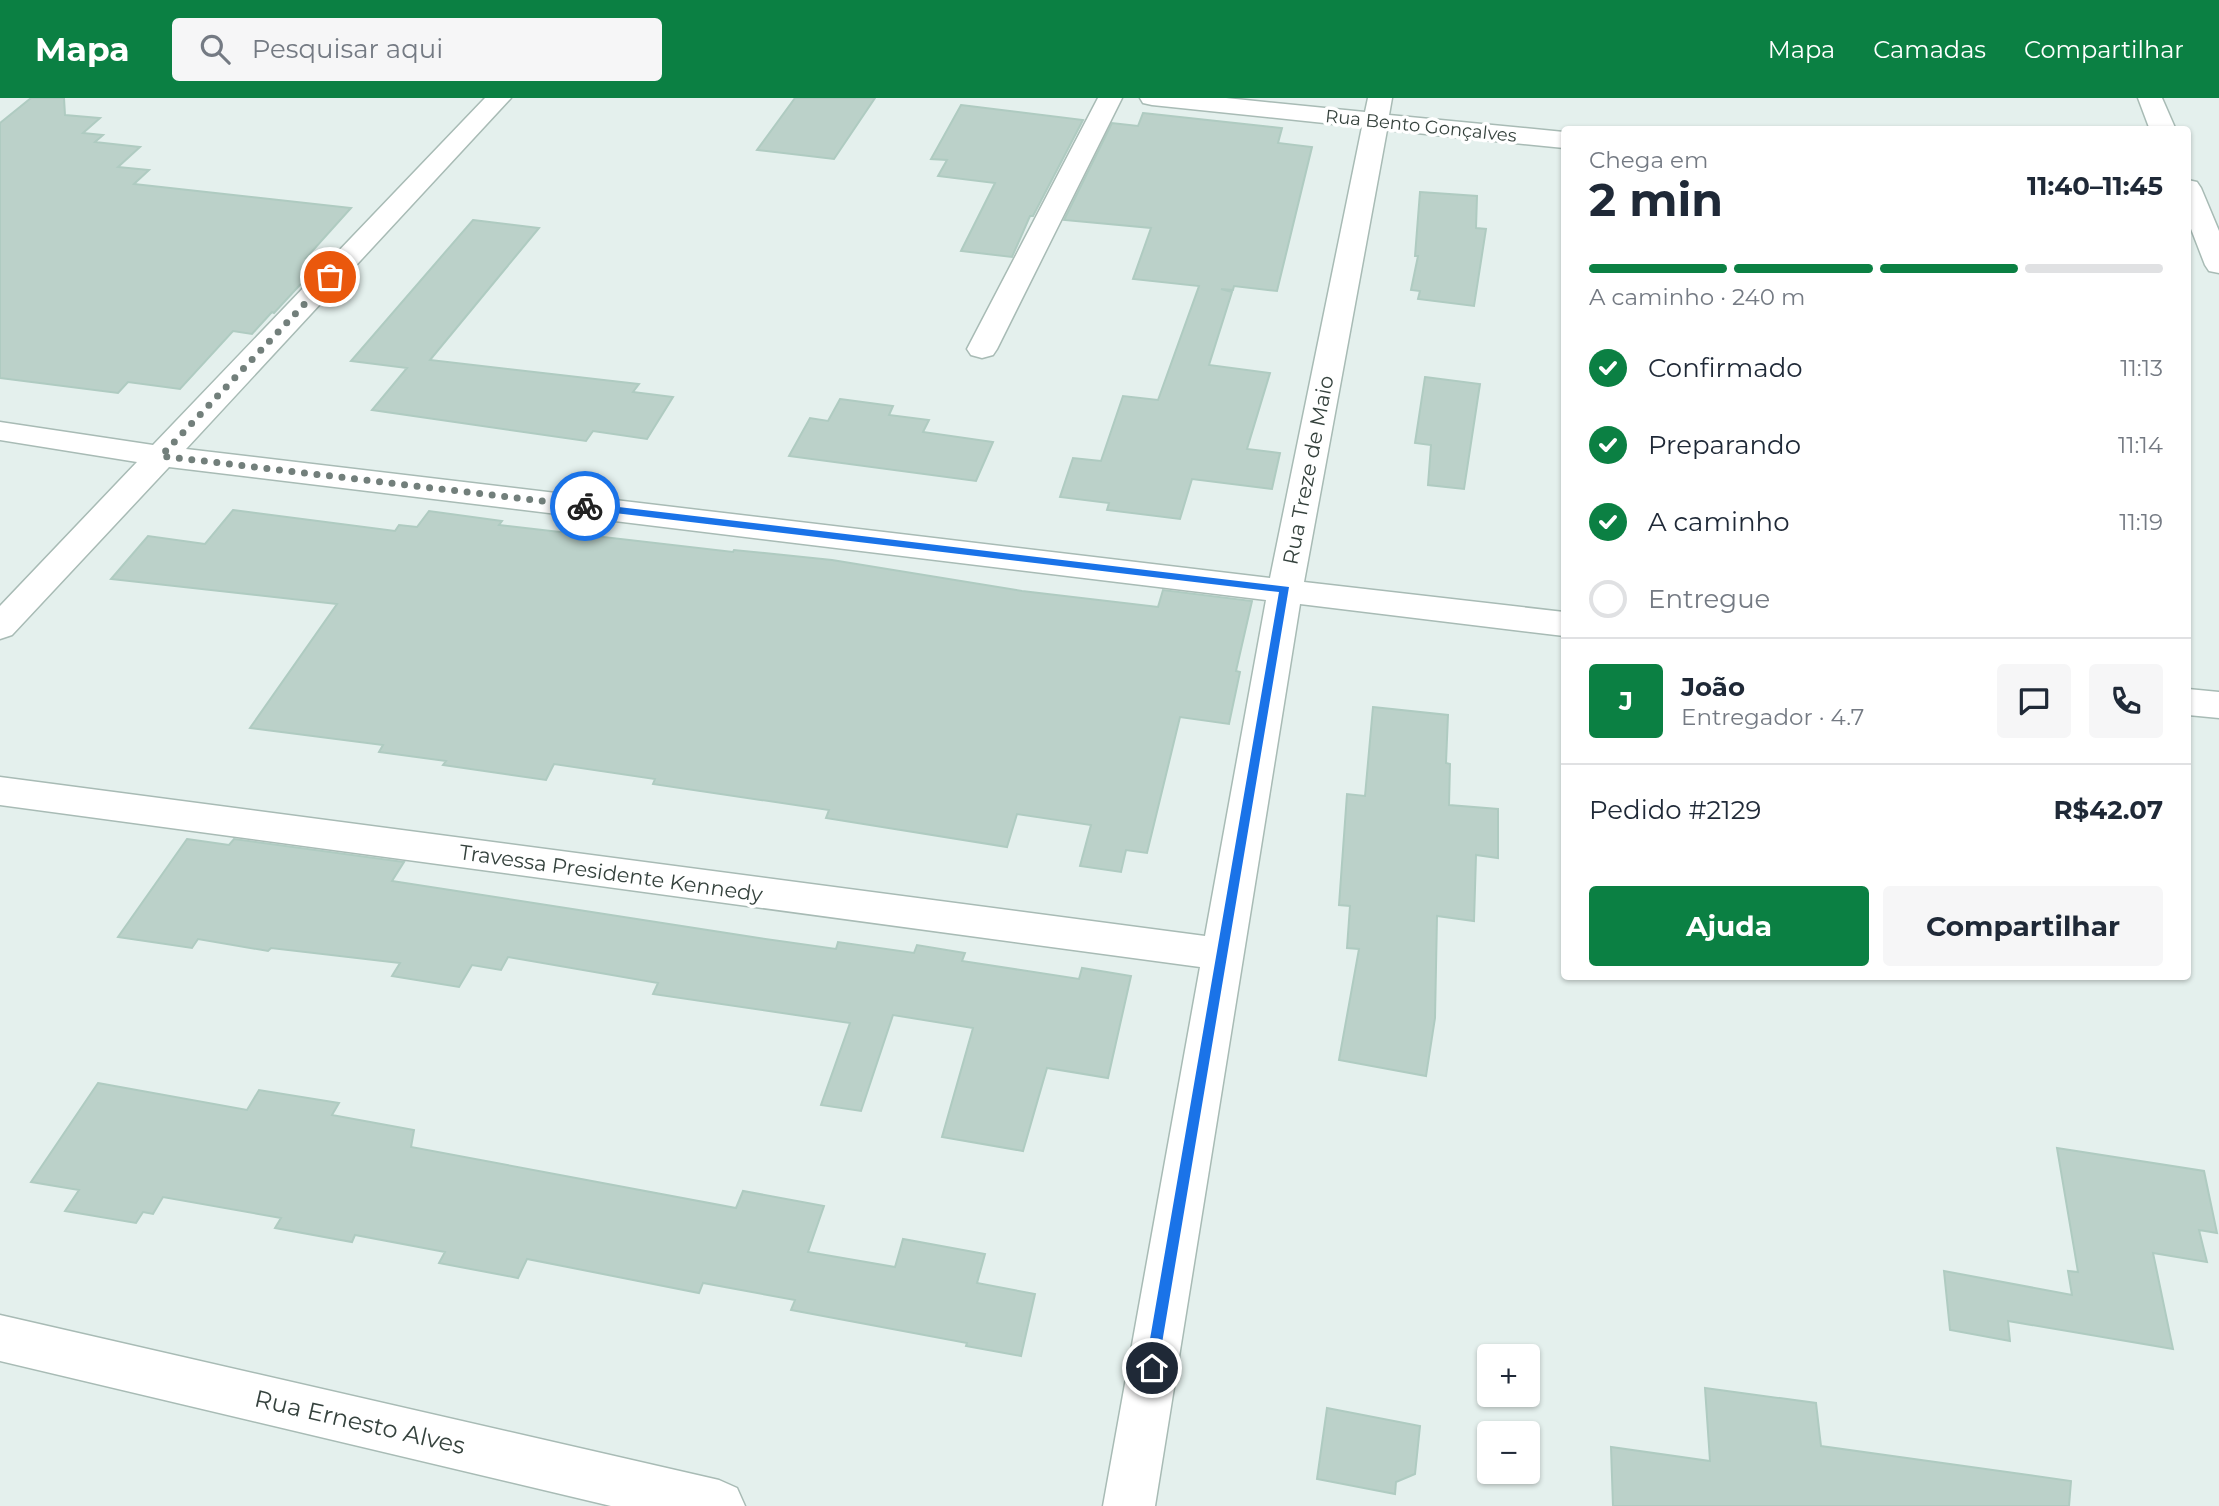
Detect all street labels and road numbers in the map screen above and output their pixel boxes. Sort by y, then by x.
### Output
street label: Rua Bento Gonçalves [1324,105,1518,147]
street label: Rua Treze de Maio [1277,373,1339,567]
street label: Travessa Presidente Kennedy [458,839,765,907]
street label: Rua Ernesto Alves [252,1384,468,1460]

